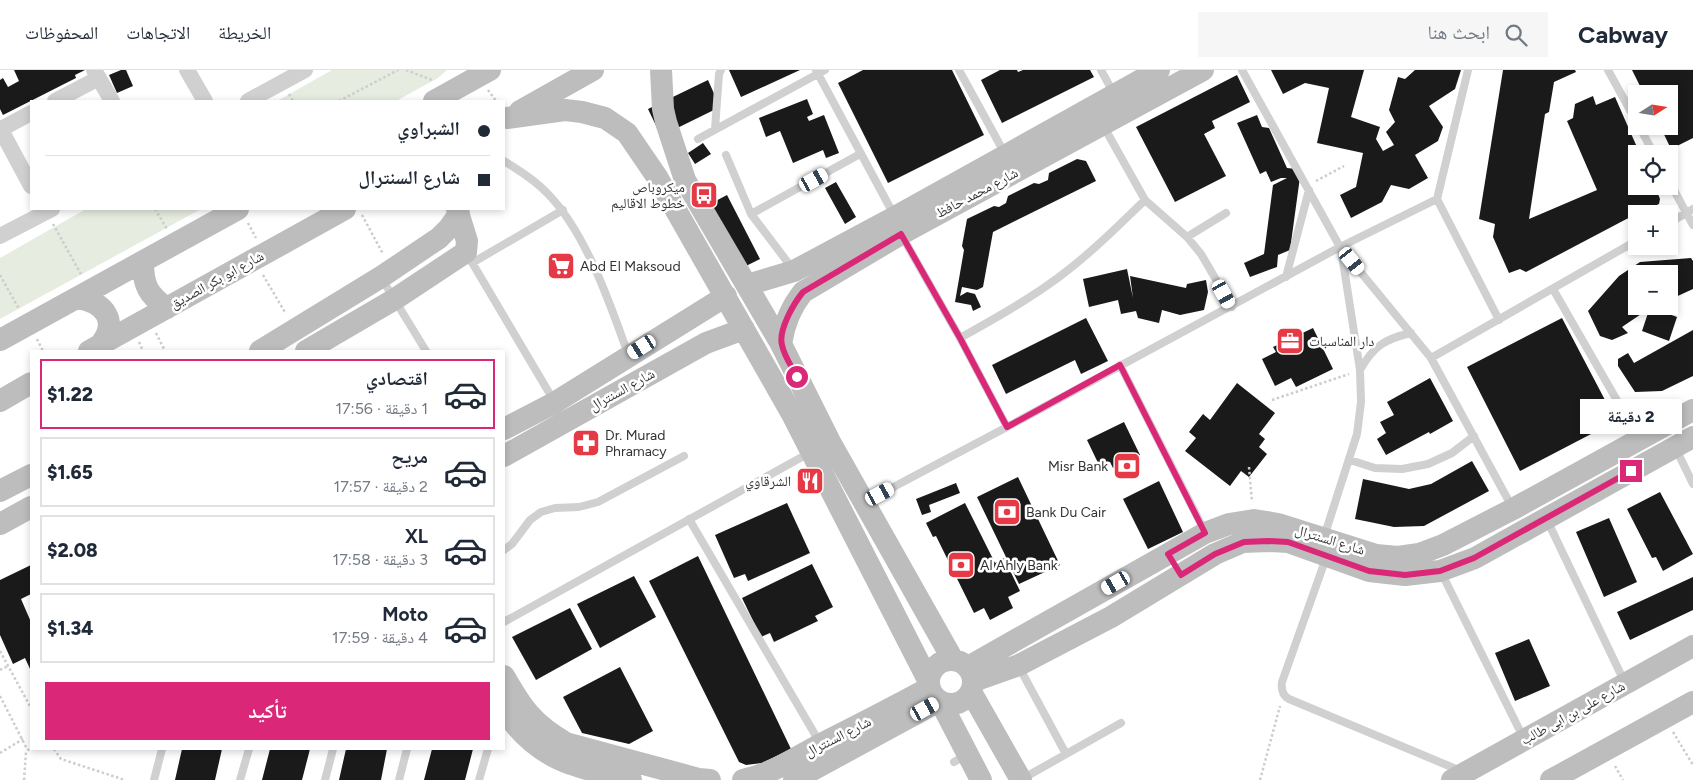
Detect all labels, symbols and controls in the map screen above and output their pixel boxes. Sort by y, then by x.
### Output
search box [1198,12,1548,57]
text: Cabway [1578,20,1668,49]
text: ابحث هنا [1427,21,1490,44]
icon: search [1502,21,1530,49]
text: المحفوظات [25,22,98,44]
text: الاتجاهات [126,22,190,44]
text: الخريطة [218,22,271,44]
north arrow [1628,85,1678,135]
map controls [1628,85,1678,315]
text: الشبراوي [397,117,460,140]
button: locate [1628,145,1678,195]
street label: شارع محمد حافظ [933,164,1022,223]
text: شارع السنترال [358,166,460,189]
car [797,166,830,194]
place label: ميكروباص خطوط الاقاليم [611,179,685,213]
bus stop icon: ميكروباص خطوط الاقاليم [689,180,719,210]
button: + [1628,205,1678,255]
car [1336,245,1367,277]
street label: شارع ابو بكر الصديق [167,247,267,314]
supermarket icon: Abd El Maksoud [546,251,576,281]
place label: Abd El Maksoud [580,258,681,275]
button: − [1628,265,1678,315]
car [1210,277,1237,311]
office icon: دار المناسبات [1275,326,1305,356]
car [625,333,658,361]
place label: دار المناسبات [1309,333,1375,350]
street label: شارع السنترال [586,365,658,416]
route start [786,366,808,388]
text: اقتصادي [366,367,428,390]
icon: car [443,372,488,417]
text: $1.22 [47,383,93,406]
callout: 2 دقيقة [1580,398,1682,434]
text: 1 دقيقة · 17:56 [335,399,428,418]
text: 2 دقيقة [1608,407,1654,426]
place label: Dr. Murad Phramacy [605,427,667,460]
pharmacy icon: Dr. Murad Phramacy [571,428,601,458]
text: مريح [391,445,428,468]
icon: car [443,450,488,495]
bank icon: Misr Bank [1112,451,1142,481]
place label: Misr Bank [1048,458,1108,475]
route end [1620,460,1642,482]
text: $1.65 [47,461,93,484]
restaurant icon: الشرقاوي [795,466,825,496]
place label: الشرقاوي [745,473,791,492]
text: 2 دقيقة · 17:57 [334,477,428,496]
car [863,480,896,508]
bank icon: Bank Du Cair [992,497,1022,527]
place label: Bank Du Cair [1026,504,1106,521]
street label: شارع السنترال [1293,521,1367,560]
text: XL [405,525,428,548]
icon: car [443,528,488,573]
text: $2.08 [47,539,98,562]
text: 3 دقيقة · 17:58 [333,550,428,569]
bank icon: Al Ahly Bank [946,550,976,580]
place label: Al Ahly Bank [980,557,1058,574]
car [1099,569,1132,597]
text: Moto [382,603,428,626]
icon: car [443,606,488,651]
text: $1.34 [47,617,93,640]
text: 4 دقيقة · 17:59 [332,628,428,647]
street label: شارع على بن ابى طالب [1518,677,1629,750]
button: تأكيد [45,682,490,740]
car [908,695,941,723]
street label: شارع السنترال [802,713,874,762]

